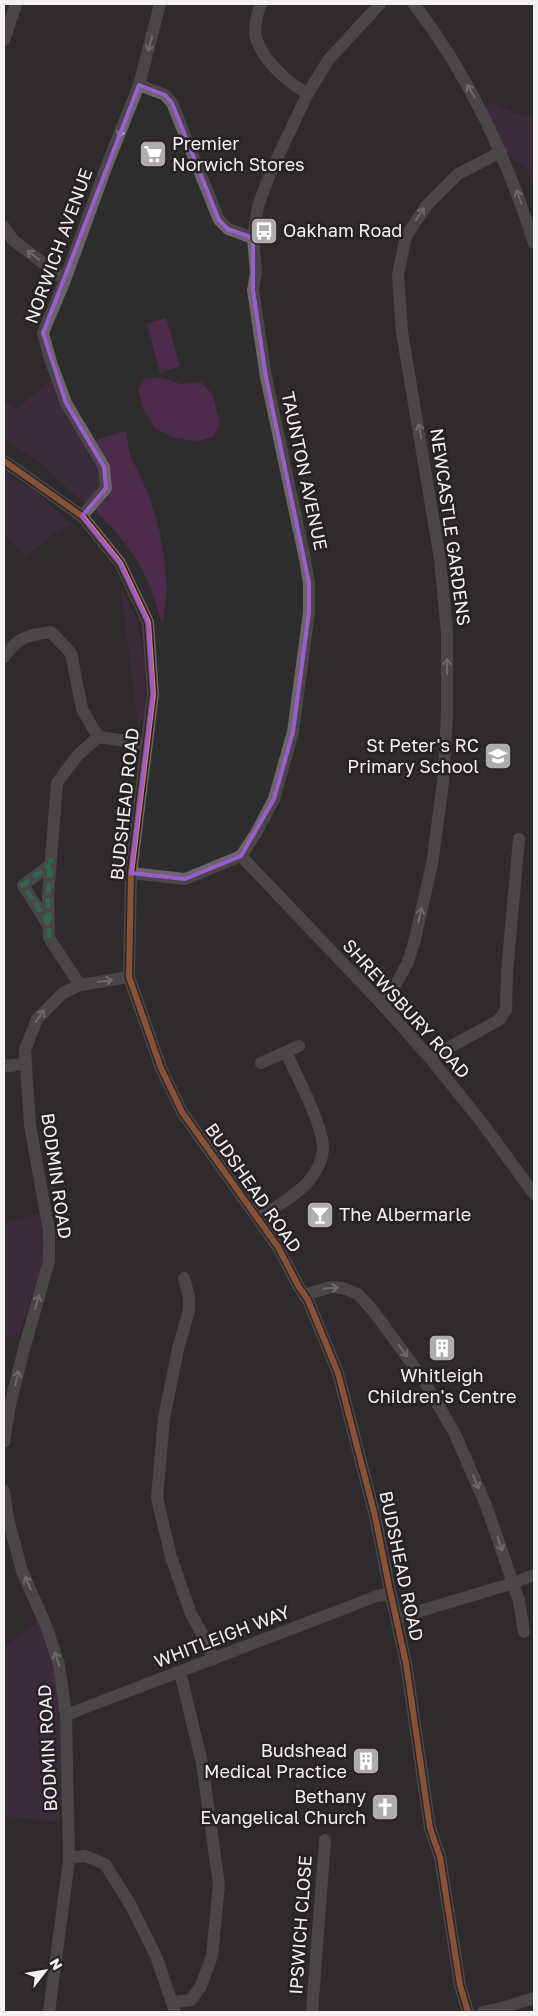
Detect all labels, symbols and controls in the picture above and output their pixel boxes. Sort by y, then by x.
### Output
one-way arrow [144,36,154,52]
one-way arrow [465,85,475,99]
one-way arrow [115,122,125,137]
place label: Premier Norwich Stores [172,132,305,175]
supermarket icon: Premier Norwich Stores [138,139,168,169]
street label: NORWICH AVENUE [20,165,96,326]
one-way arrow [514,190,523,205]
one-way arrow [415,207,426,221]
bus stop icon: Oakham Road [249,216,279,246]
place label: Oakham Road [283,219,402,241]
one-way arrow [26,250,40,260]
street label: TAUNTON AVENUE [277,389,333,552]
one-way arrow [414,423,424,439]
street label: NEWCASTLE GARDENS [426,427,476,627]
one-way arrow [442,658,452,674]
street label: BUDSHEAD ROAD [105,727,143,881]
place label: St Peter's RC Primary School [347,734,479,777]
school or university icon: St Peter's RC Primary School [483,741,513,771]
one-way arrow [416,908,425,924]
street label: SHREWSBURY ROAD [338,934,475,1083]
one-way arrow [97,976,113,986]
one-way arrow [35,1009,45,1023]
street label: BODMIN ROAD [37,1111,77,1240]
street label: BUDSHEAD ROAD [201,1118,307,1256]
bar icon: The Albermarle [305,1200,335,1230]
place label: The Albermarle [339,1203,471,1225]
one-way arrow [323,1284,339,1293]
one-way arrow [33,1295,43,1311]
building icon: Whitleigh Children's Centre [427,1333,457,1363]
one-way arrow [398,1344,408,1358]
place label: Whitleigh Children's Centre [367,1364,517,1407]
one-way arrow [12,1371,22,1387]
one-way arrow [471,1474,481,1489]
street label: BUDSHEAD ROAD [375,1489,429,1643]
one-way arrow [496,1536,505,1551]
one-way arrow [22,1576,31,1591]
street label: WHITLEIGH WAY [151,1600,293,1672]
one-way arrow [52,1652,61,1667]
street label: BODMIN ROAD [33,1684,61,1812]
place label: Budshead Medical Practice [204,1739,347,1782]
building icon: Budshead Medical Practice [351,1746,381,1776]
place label: Bethany Evangelical Church [200,1785,366,1828]
church icon: Bethany Evangelical Church [370,1792,400,1822]
street label: IPSWICH CLOSE [284,1854,316,1995]
north arrow [20,1946,70,1996]
text: N [47,1955,67,1973]

